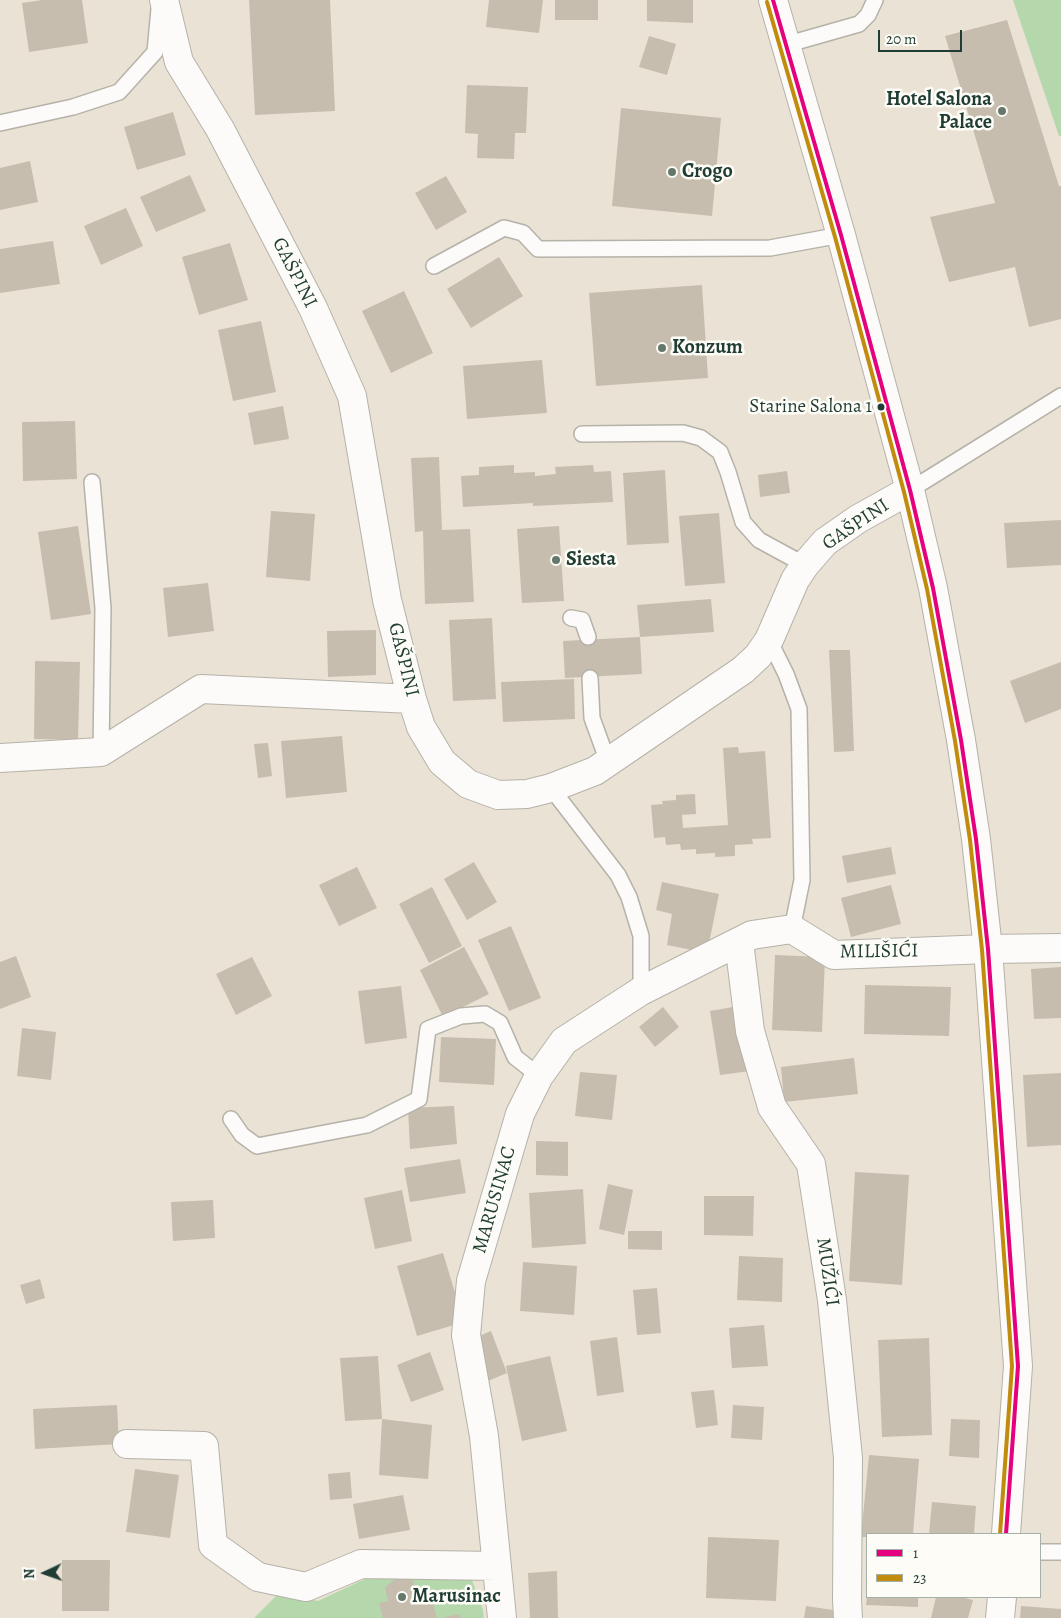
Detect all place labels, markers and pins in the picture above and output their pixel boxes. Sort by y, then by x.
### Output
place label: Hotel Salona Palace [886,88,992,135]
marker: Hotel Salona Palace [996,105,1008,117]
place label: Crogo [682,160,733,184]
marker: Crogo [666,166,678,178]
place label: Konzum [672,336,743,360]
marker: Konzum [656,342,668,354]
place label: Starine Salona 1 [749,396,872,418]
marker: Starine Salona 1 [876,402,886,412]
place label: Siesta [566,548,616,572]
marker: Siesta [550,554,562,566]
place label: Marusinac [412,1585,501,1609]
marker: Marusinac [396,1591,408,1603]

